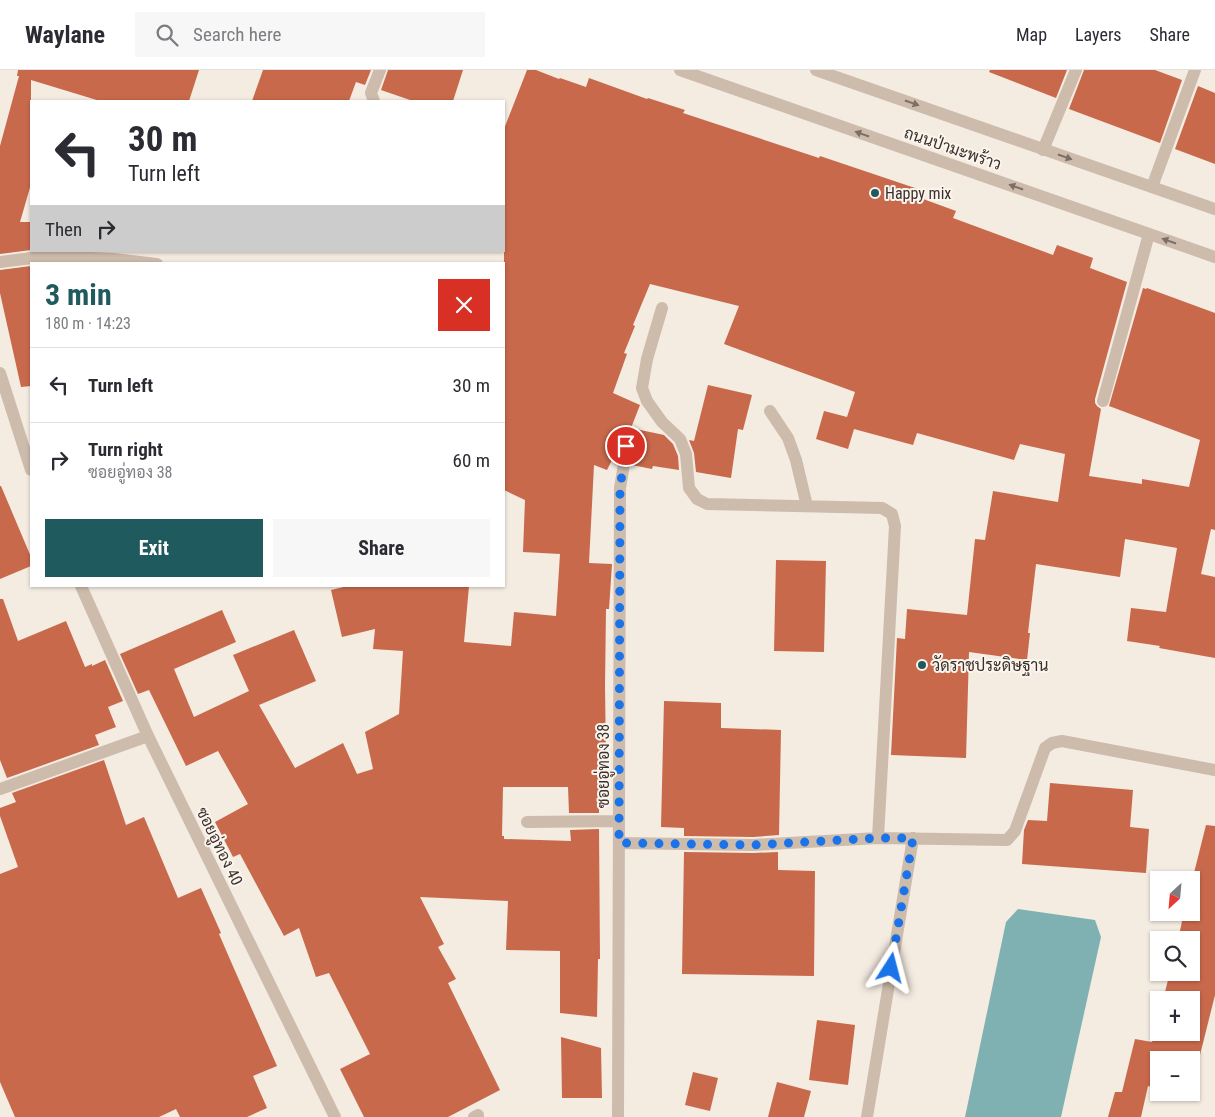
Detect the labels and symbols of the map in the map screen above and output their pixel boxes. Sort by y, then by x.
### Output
one-way arrow [905,100,920,108]
street label: ถนนป่ามะพร้าว [902,122,1004,174]
one-way arrow [855,130,870,137]
one-way arrow [1058,154,1073,161]
one-way arrow [1008,183,1023,191]
place label: Happy mix [885,184,951,203]
marker: Happy mix [869,187,881,199]
one-way arrow [1161,237,1176,245]
pin [605,425,647,467]
place label: วัดราชประดิษฐาน [932,655,1049,676]
marker: วัดราชประดิษฐาน [916,659,928,671]
street label: ซอยอู่ทอง 38 [593,724,615,808]
street label: ซอยอู่ทอง 40 [191,804,247,889]
north arrow [1150,871,1200,921]
position arrow [864,941,916,993]

